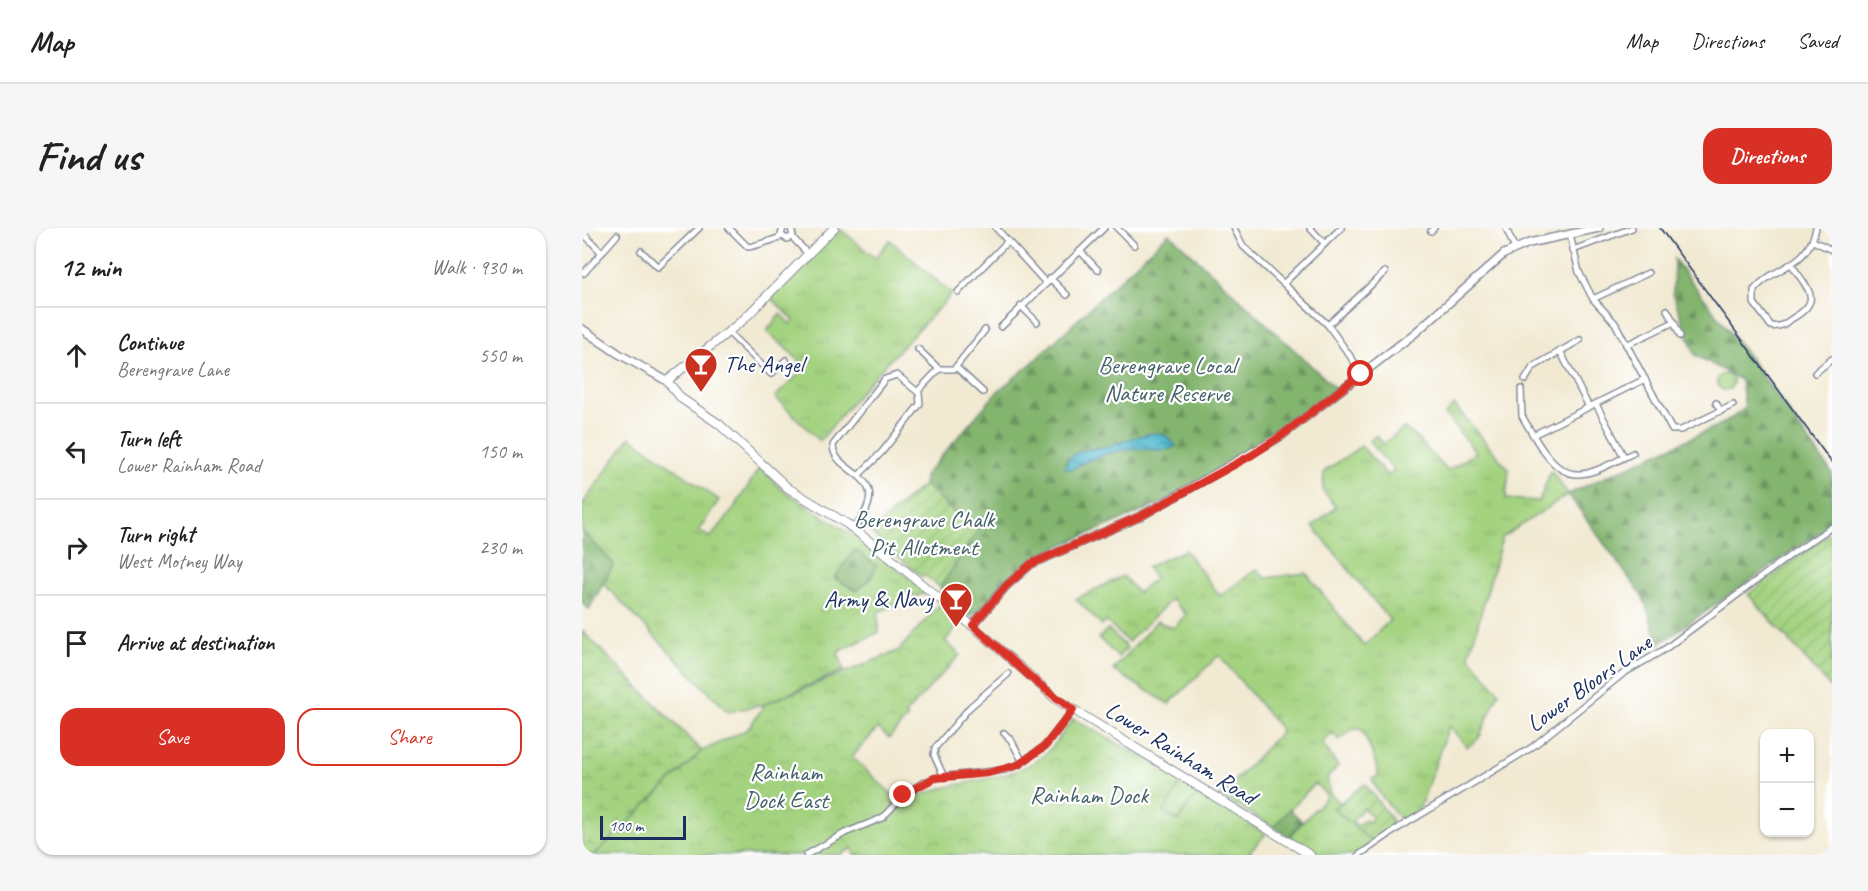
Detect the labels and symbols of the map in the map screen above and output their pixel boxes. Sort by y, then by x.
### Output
bar icon: The Angel [683,346,719,393]
place label: The Angel [724,349,807,379]
park label: Berengrave Local Nature Reserve [1098,350,1240,408]
route start [1347,360,1373,386]
park label: Berengrave Chalk Pit Allotment [854,504,997,562]
bar icon: Army & Navy [938,581,974,628]
place label: Army & Navy [824,584,935,614]
street label: Lower Bloors Lane [1521,626,1659,738]
street label: Lower Rainham Road [1100,695,1265,813]
park label: Rainham Dock East [744,757,830,815]
park label: Rainham Dock [1030,780,1150,810]
route end [889,781,915,807]
scale bar [600,813,686,840]

